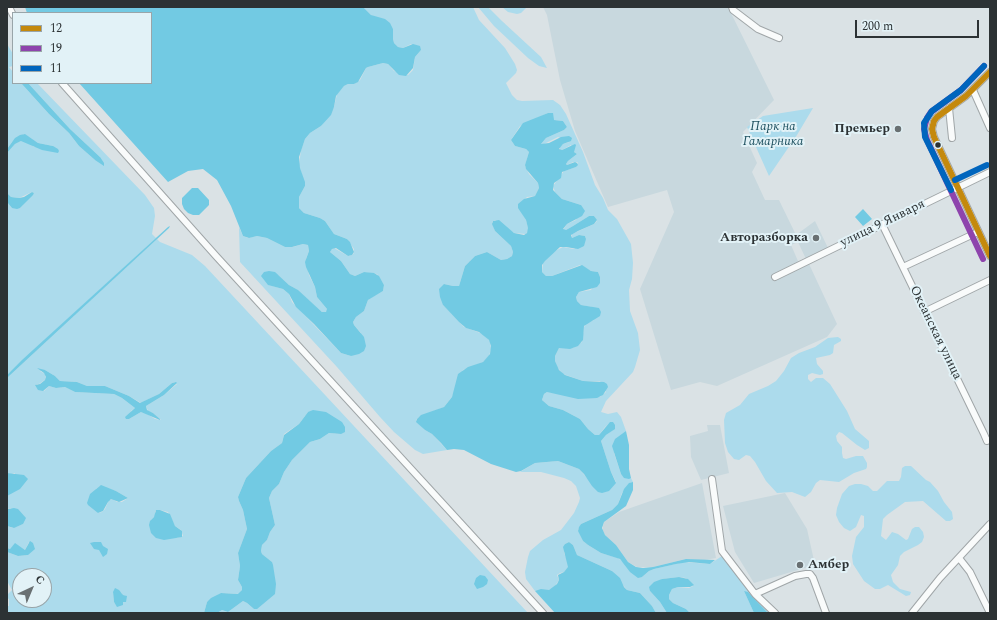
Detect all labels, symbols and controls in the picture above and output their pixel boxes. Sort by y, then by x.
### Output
legend [12,12,152,84]
scale bar [857,12,981,38]
text: 200 m [862,17,893,36]
text: 12 [50,19,62,38]
text: 19 [50,39,62,58]
text: 11 [50,59,62,78]
park label: Парк на Гамарника [743,119,803,150]
place label: Премьер [834,121,890,137]
marker: Премьер [893,124,903,134]
unlabelled marker [933,140,943,150]
street label: улица 9 Января [838,197,928,251]
place label: Авторазборка [720,230,808,246]
marker: Авторазборка [811,233,821,243]
street label: Океанская улица [905,283,965,383]
place label: Амбер [808,557,849,573]
marker: Амбер [795,560,805,570]
north arrow [12,568,52,608]
text: С [31,571,49,589]

